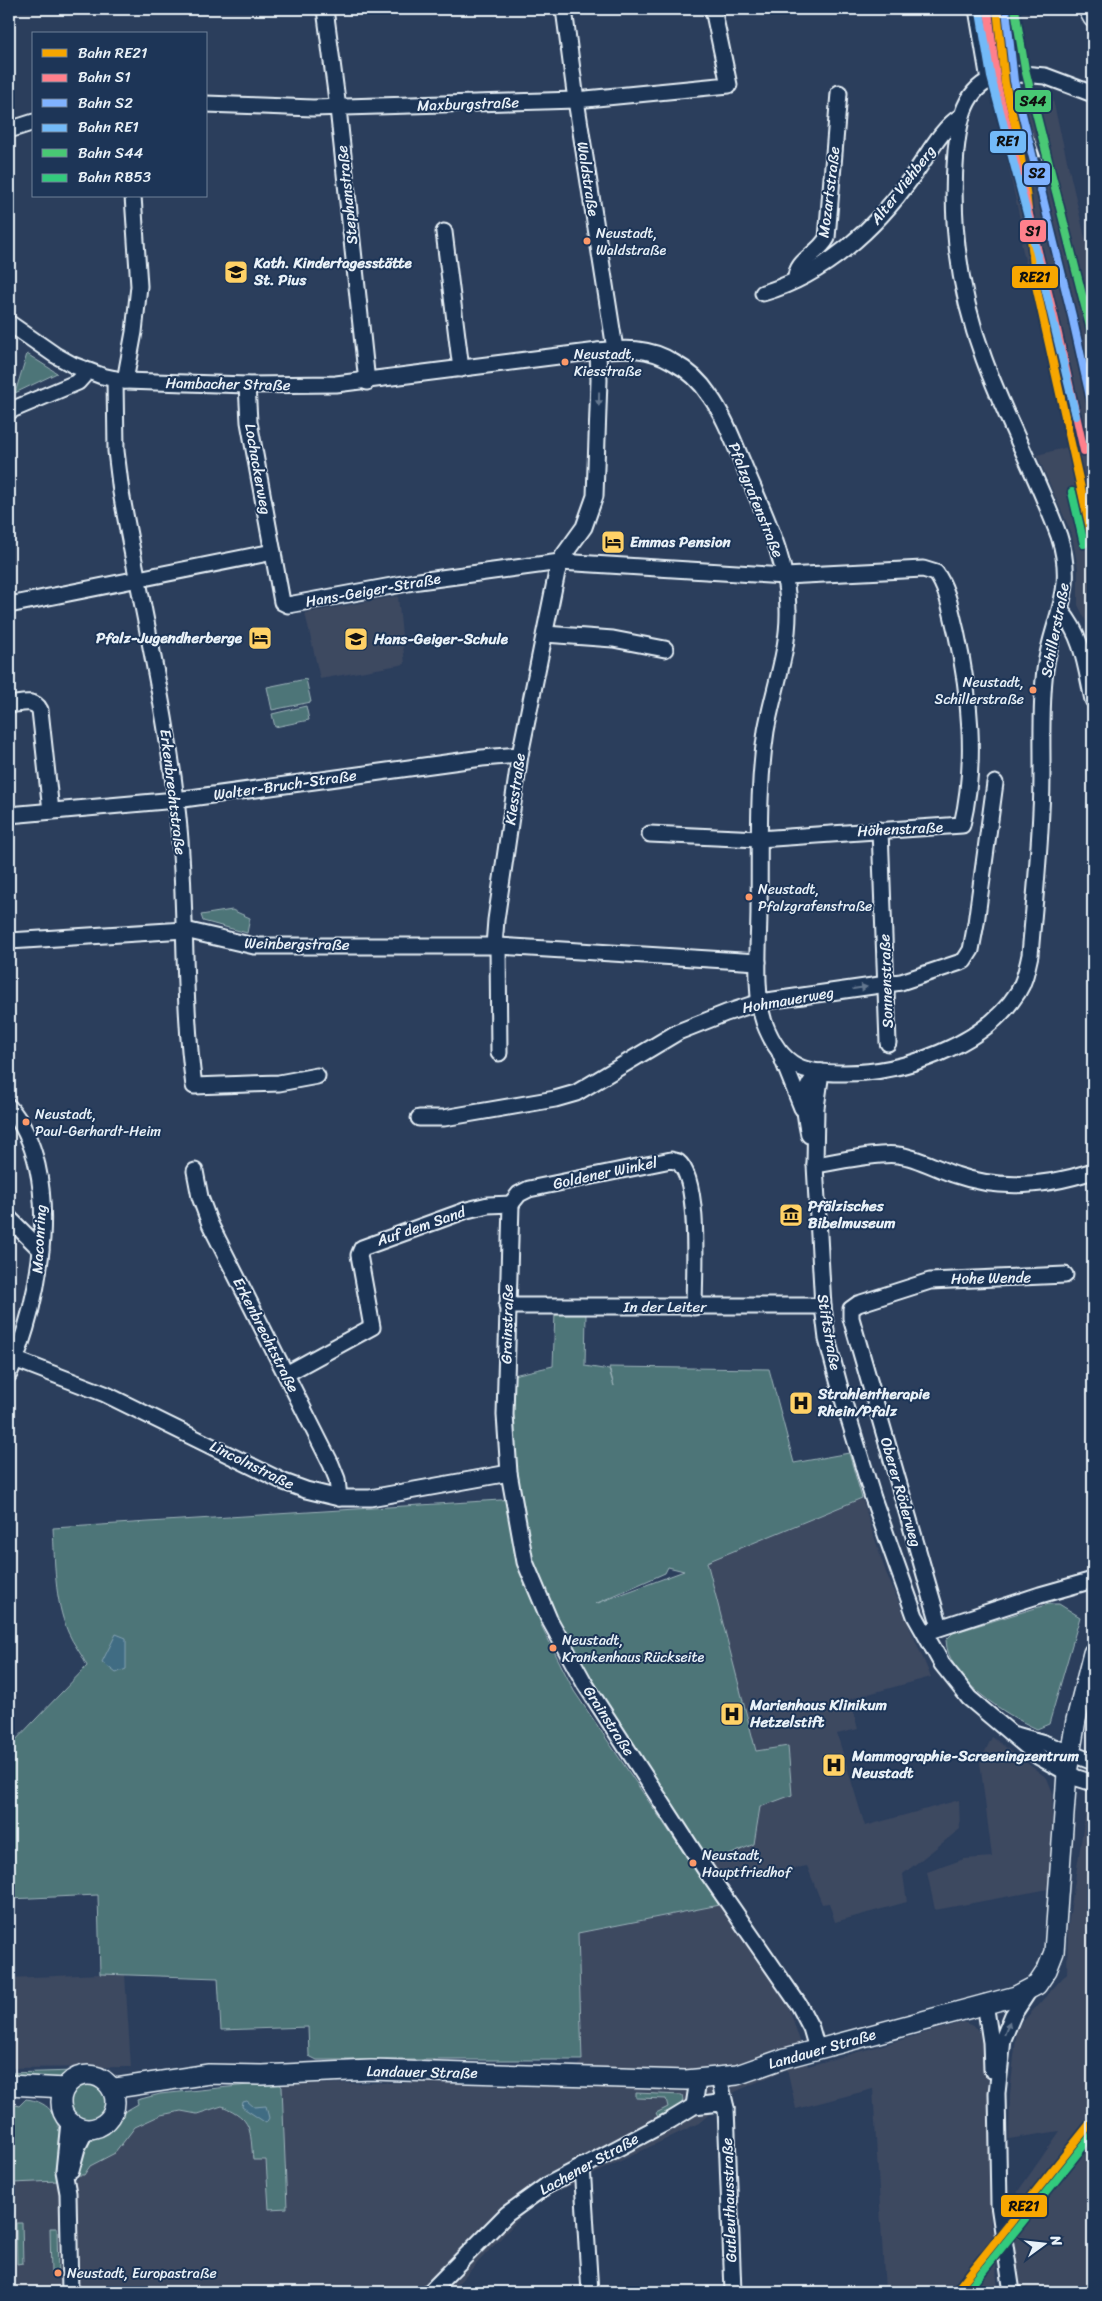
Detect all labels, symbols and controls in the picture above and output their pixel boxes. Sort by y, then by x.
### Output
legend [32,32,208,198]
text: Bahn RE21 [78,40,147,66]
text: Bahn S1 [78,64,131,90]
street label: Maxburgstraße [417,89,520,119]
line badge: S44 [1014,89,1052,113]
text: S44 [1019,89,1046,114]
text: Bahn S2 [78,90,133,116]
text: Bahn RE1 [78,114,139,140]
text: RE1 [996,129,1019,154]
line badge: RE1 [989,130,1027,154]
street label: Alter Viehberg [863,139,943,231]
text: Bahn S44 [78,140,143,166]
street label: Waldstraße [569,140,607,218]
street label: Stephanstraße [329,144,365,246]
street label: Mozartstraße [810,145,848,239]
text: S2 [1028,161,1046,186]
line badge: S2 [1023,162,1051,186]
text: Bahn RB53 [78,164,151,190]
line badge: S1 [1019,219,1047,243]
text: S1 [1025,219,1040,244]
place label: Neustadt, Waldstraße [596,221,666,263]
marker: Neustadt, Waldstraße [582,236,592,246]
place label: Kath. Kindertagesstätte St. Pius [253,250,413,293]
school or university icon: Kath. Kindertagesstätte St. Pius [223,259,249,285]
line badge: RE21 [1011,265,1059,289]
text: RE21 [1019,265,1050,290]
place label: Neustadt, Kiesstraße [574,342,642,384]
marker: Neustadt, Kiesstraße [560,357,570,367]
street label: Hambacher Straße [165,370,291,398]
one-way arrow [595,391,603,407]
street label: Lochackerweg [237,421,279,517]
street label: Pfalzgrafenstraße [721,438,791,562]
hotel icon: Emmas Pension [600,529,626,555]
place label: Emmas Pension [630,529,732,555]
street label: Hans-Geiger-Straße [303,565,443,615]
street label: Schillerstraße [1033,580,1077,679]
place label: Pfalz-Jugendherberge [96,625,243,651]
hotel icon: Pfalz-Jugendherberge [247,625,273,651]
school or university icon: Hans-Geiger-Schule [343,626,369,652]
place label: Hans-Geiger-Schule [373,626,509,652]
place label: Neustadt, Schillerstraße [935,670,1024,712]
marker: Neustadt, Schillerstraße [1028,685,1038,695]
street label: Erkenbrechtstraße [152,728,194,857]
street label: Kiesstraße [497,751,533,827]
street label: Walter-Bruch-Straße [212,762,359,808]
street label: Höhenstraße [856,814,944,844]
place label: Neustadt, Pfalzgrafenstraße [758,877,872,919]
marker: Neustadt, Pfalzgrafenstraße [744,892,754,902]
street label: Weinbergstraße [244,930,350,958]
street label: Sonnenstraße [871,933,901,1029]
street label: Hohmauerweg [740,979,836,1021]
one-way arrow [852,984,868,992]
place label: Neustadt, Paul-Gerhardt-Heim [35,1102,161,1144]
marker: Neustadt, Paul-Gerhardt-Heim [21,1117,31,1127]
street label: Goldener Winkel [550,1149,660,1197]
place label: Pfälzisches Bibelmuseum [808,1193,896,1236]
street label: Auf dem Sand [372,1198,470,1254]
museum icon: Pfälzisches Bibelmuseum [778,1202,804,1228]
street label: Maconring [24,1203,54,1274]
street label: Hohe Wende [951,1264,1032,1292]
street label: Erkenbrechtstraße [226,1273,306,1398]
street label: Grainstraße [493,1284,521,1364]
street label: Stiftstraße [810,1292,848,1372]
street label: In der Leiter [623,1294,707,1320]
place label: Strahlentherapie Rhein/Pfalz [817,1381,930,1424]
hospital icon: Strahlentherapie Rhein/Pfalz [788,1390,814,1416]
street label: Lincolnstraße [205,1433,299,1497]
street label: Oberer Röderweg [873,1434,929,1550]
place label: Neustadt, Krankenhaus Rückseite [562,1628,705,1670]
marker: Neustadt, Krankenhaus Rückseite [548,1643,558,1653]
street label: Grainstraße [576,1680,642,1762]
place label: Marienhaus Klinikum Hetzelstift [749,1692,887,1735]
hospital icon: Marienhaus Klinikum Hetzelstift [719,1701,745,1727]
place label: Mammographie-Screeningzentrum Neustadt [851,1743,1079,1786]
hospital icon: Mammographie-Screeningzentrum Neustadt [821,1752,847,1778]
place label: Neustadt, Hauptfriedhof [702,1843,793,1885]
marker: Neustadt, Hauptfriedhof [688,1858,698,1868]
street label: Landauer Straße [765,2021,879,2077]
one-way arrow [1004,2021,1012,2035]
street label: Landauer Straße [366,2058,478,2086]
street label: Lachener Straße [534,2126,644,2202]
street label: Gutleuthausstraße [714,2137,744,2263]
line badge: RE21 [1000,2194,1048,2218]
text: RE21 [1008,2194,1039,2219]
north arrow [1020,2218,1070,2268]
text: N [1042,2232,1069,2249]
place label: Neustadt, Europastraße [67,2261,217,2286]
marker: Neustadt, Europastraße [53,2268,63,2278]

